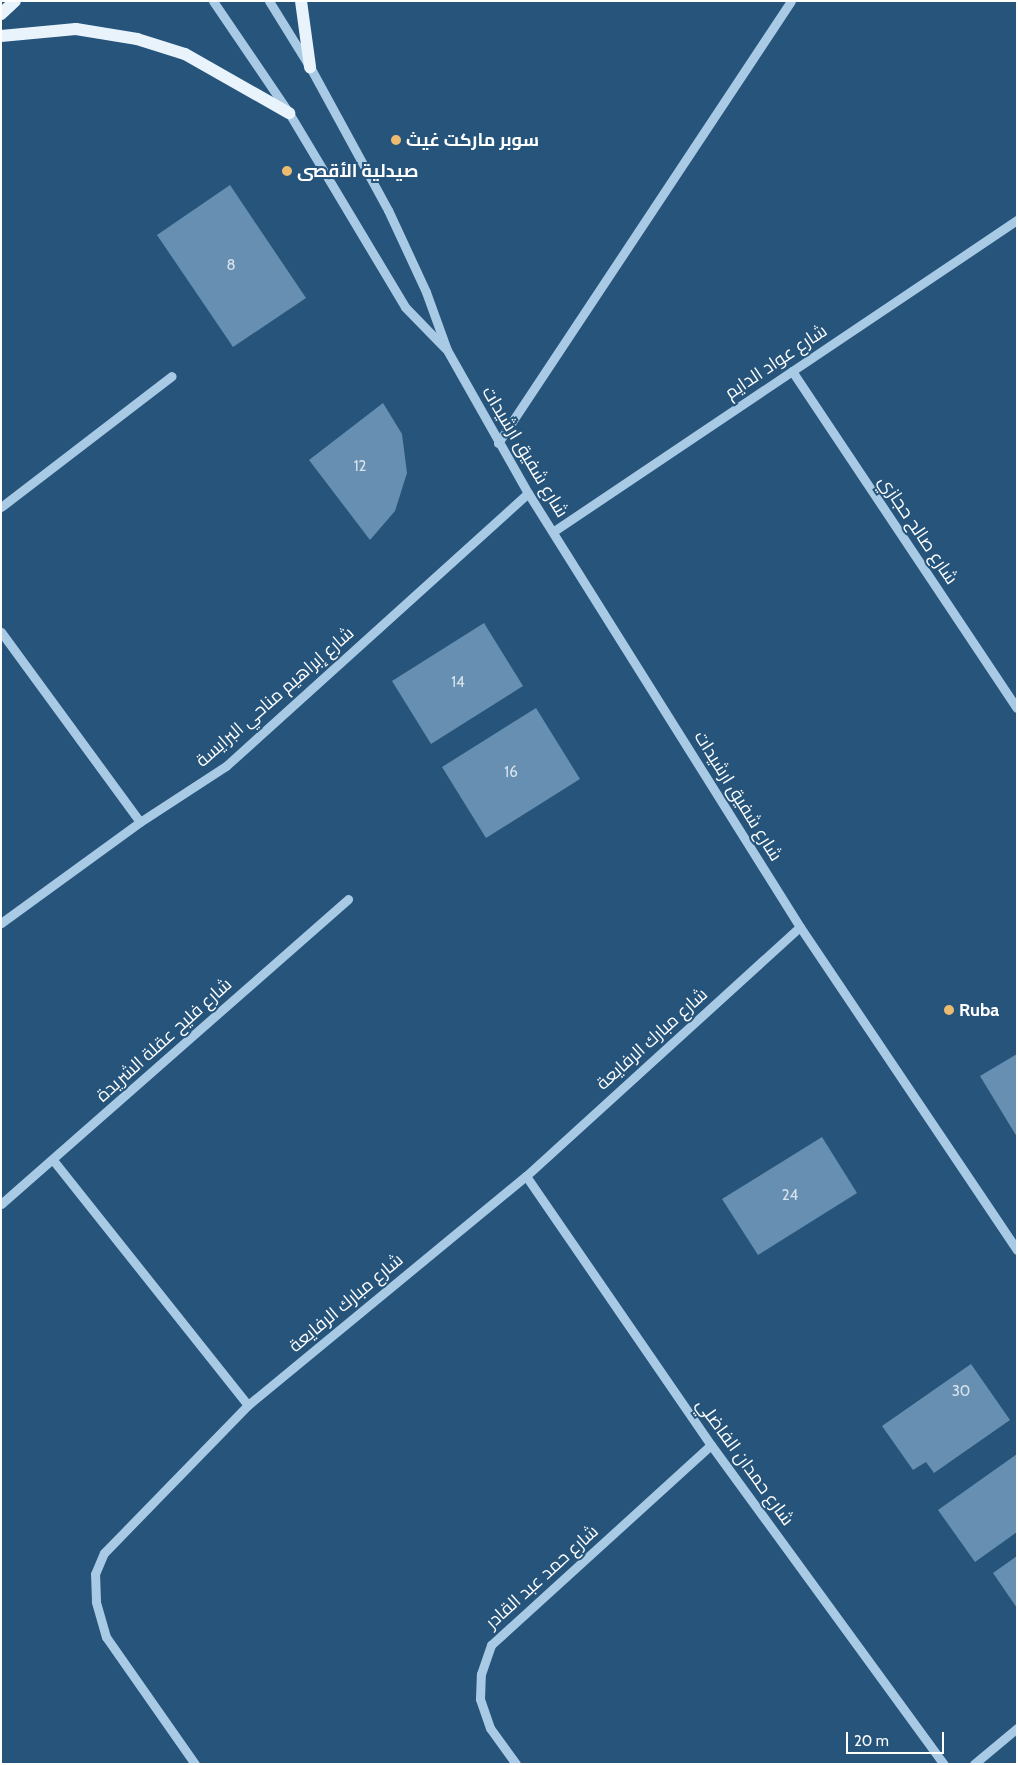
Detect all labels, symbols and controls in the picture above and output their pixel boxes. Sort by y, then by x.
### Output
place label: سوبر ماركت غيث [406,129,539,151]
marker: سوبر ماركت غيث [390,134,402,146]
place label: صيدلية الأقصى [297,160,418,182]
marker: صيدلية الأقصى [281,165,293,177]
house number: 8 [226,257,236,275]
street label: شارع عواد الدايم [721,320,831,404]
street label: شارع شفيق ارشيدات [477,382,573,522]
house number: 12 [354,458,366,476]
street label: شارع صالح حجازي [874,472,962,588]
street label: شارع إبراهيم مناحي البرايسة [192,622,358,772]
house number: 14 [451,674,465,692]
street label: شارع شفيق ارشيدات [689,727,787,865]
house number: 16 [504,764,518,782]
street label: شارع فليح عقلة الشريدة [92,973,236,1107]
street label: شارع مبارك الرفايعة [592,983,712,1095]
place label: Ruba [959,999,999,1021]
marker: Ruba [943,1004,955,1016]
house number: 24 [782,1187,798,1205]
street label: شارع مبارك الرفايعة [285,1249,407,1357]
house number: 30 [952,1383,970,1401]
street label: شارع حمدان الفاضلي [692,1394,798,1530]
street label: شارع حمد عبد القادر [481,1521,603,1633]
scale bar [848,1722,946,1754]
text: 20 m [854,1732,889,1750]

